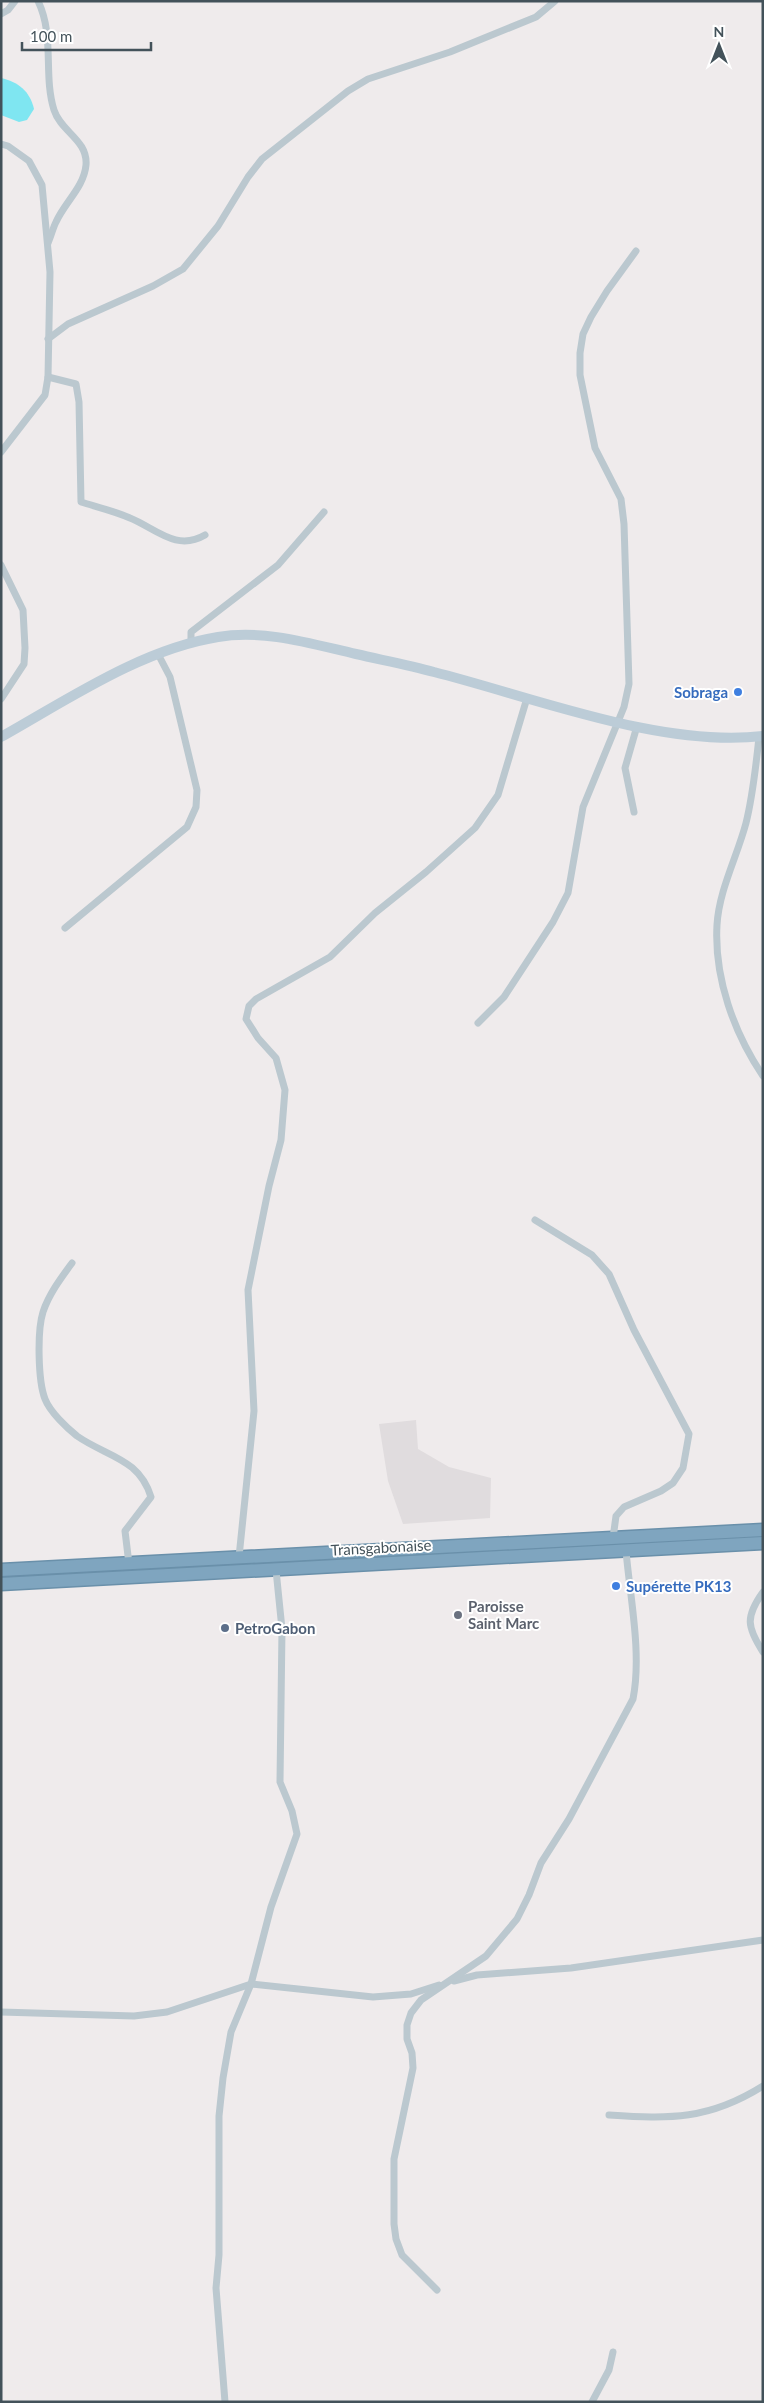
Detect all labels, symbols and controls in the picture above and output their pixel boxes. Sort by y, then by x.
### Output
scale bar [22,20,151,52]
north arrow [694,20,744,70]
text: N [714,23,724,40]
text: 100 m [30,27,72,45]
place label: Sobraga [674,683,728,701]
marker: Sobraga [732,686,744,698]
street label: Transgabonaise [330,1535,432,1559]
place label: Supérette PK13 [626,1577,732,1595]
marker: Supérette PK13 [610,1580,622,1592]
place label: Paroisse Saint Marc [468,1597,539,1632]
marker: Paroisse Saint Marc [452,1609,464,1621]
place label: PetroGabon [235,1619,315,1637]
marker: PetroGabon [219,1622,231,1634]

